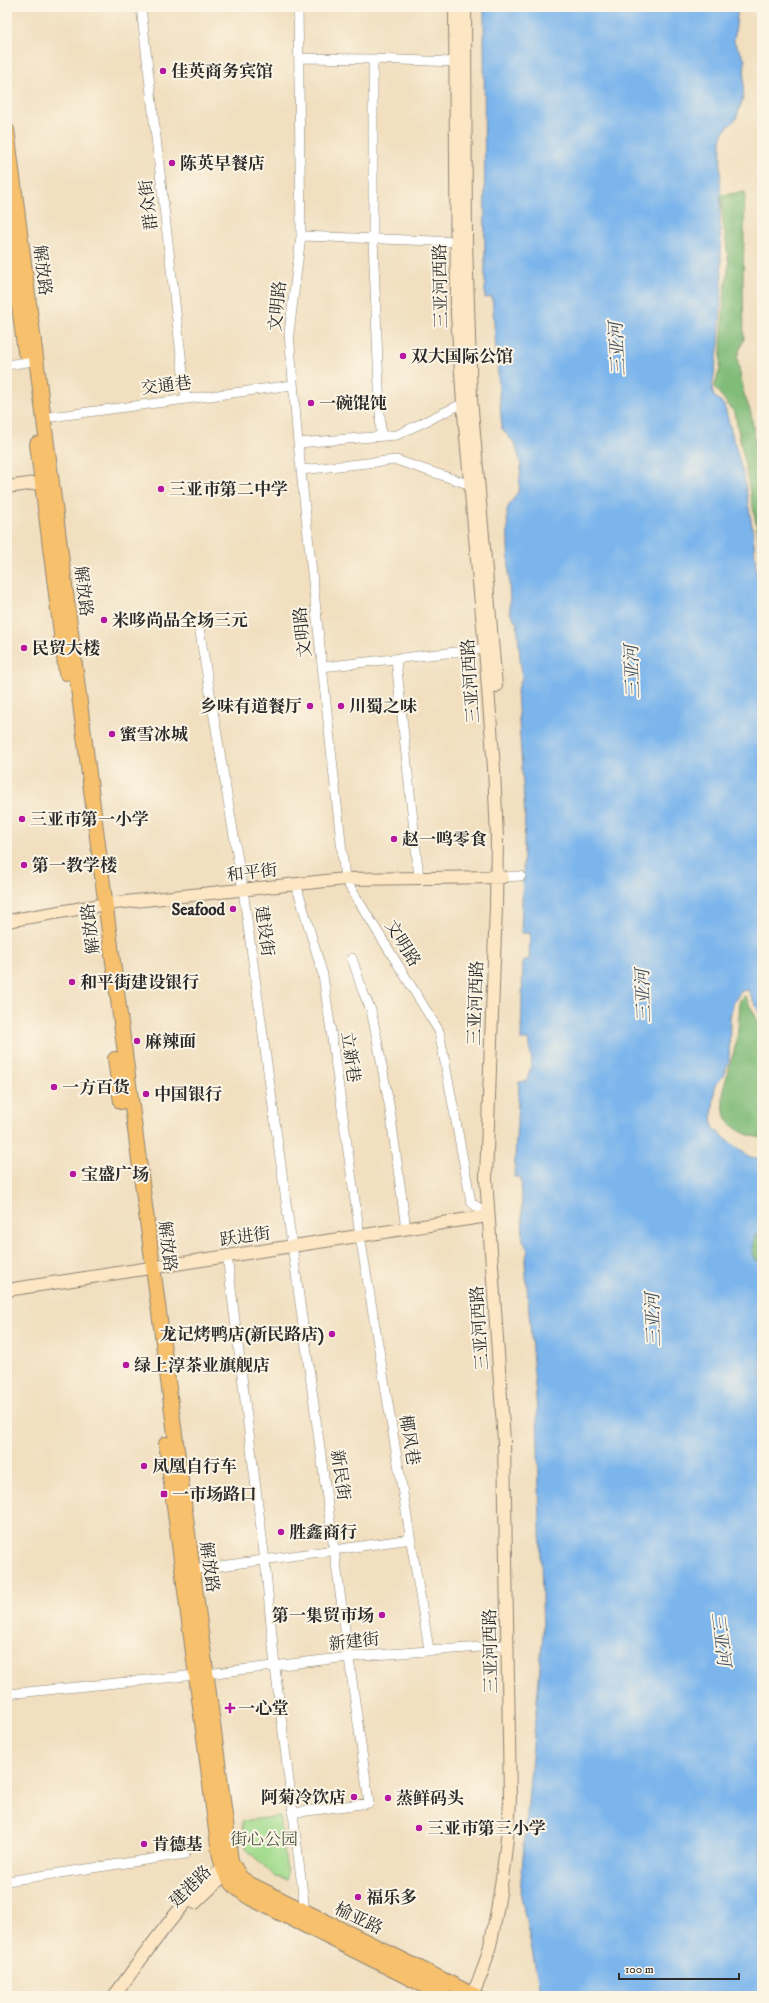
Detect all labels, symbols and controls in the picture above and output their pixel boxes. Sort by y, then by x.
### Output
place label: 佳英商务宾馆 [171,61,273,83]
marker: 佳英商务宾馆 [158,66,168,76]
place label: 陈英早餐店 [180,153,265,175]
marker: 陈英早餐店 [167,158,177,168]
street label: 群众街 [135,178,163,232]
street label: 解放路 [28,243,56,297]
street label: 三亚河西路 [429,243,453,329]
street label: 文明路 [264,280,292,333]
water label: 三亚河 [605,318,630,376]
place label: 双大国际公馆 [411,346,513,368]
marker: 双大国际公馆 [398,351,408,361]
street label: 交通巷 [139,372,193,400]
place label: 一碗馄饨 [319,393,387,415]
marker: 一碗馄饨 [306,398,316,408]
place label: 三亚市第二中学 [169,479,288,501]
marker: 三亚市第二中学 [156,484,166,494]
street label: 解放路 [69,564,97,618]
street label: 文明路 [289,605,317,658]
place label: 米哆尚品全场三元 [112,610,248,632]
marker: 米哆尚品全场三元 [99,615,109,625]
place label: 民贸大楼 [32,638,100,660]
street label: 三亚河西路 [457,638,485,724]
water label: 三亚河 [621,642,645,699]
marker: 民贸大楼 [19,643,29,653]
place label: 乡味有道餐厅 [200,696,302,718]
place label: 川蜀之味 [349,696,417,718]
marker: 乡味有道餐厅 [305,701,315,711]
marker: 川蜀之味 [336,701,346,711]
place label: 蜜雪冰城 [120,724,188,746]
marker: 蜜雪冰城 [107,729,117,739]
place label: 三亚市第一小学 [30,809,149,831]
marker: 三亚市第一小学 [17,814,27,824]
place label: 赵一鸣零食 [402,829,487,851]
marker: 赵一鸣零食 [389,834,399,844]
place label: 第一教学楼 [32,855,117,877]
street label: 和平街 [226,859,279,887]
marker: 第一教学楼 [19,860,29,870]
place label: Seafood [171,899,226,921]
street label: 解放路 [77,902,105,956]
marker: Seafood [228,904,238,914]
street label: 建设街 [250,904,278,958]
street label: 文明路 [379,916,425,971]
street label: 三亚河西路 [464,960,488,1046]
water label: 三亚河 [632,966,656,1023]
place label: 和平街建设银行 [80,972,199,994]
marker: 和平街建设银行 [67,977,77,987]
street label: 立新巷 [336,1030,364,1084]
place label: 麻辣面 [145,1031,196,1053]
marker: 麻辣面 [132,1036,142,1046]
place label: 一方百货 [62,1077,130,1099]
marker: 一方百货 [49,1082,59,1092]
place label: 中国银行 [154,1084,222,1106]
marker: 中国银行 [141,1089,151,1099]
place label: 宝盛广场 [81,1164,149,1186]
marker: 宝盛广场 [68,1169,78,1179]
street label: 解放路 [153,1219,181,1273]
street label: 跃进街 [218,1223,272,1251]
street label: 三亚河西路 [466,1285,494,1371]
water label: 三亚河 [642,1290,666,1347]
place label: 龙记烤鸭店(新民路店) [160,1324,324,1346]
marker: 龙记烤鸭店(新民路店) [327,1329,337,1339]
place label: 绿上淳茶业旗舰店 [134,1355,270,1377]
marker: 绿上淳茶业旗舰店 [121,1360,131,1370]
street label: 椰风巷 [394,1413,424,1467]
street label: 新民街 [326,1448,354,1502]
place label: 凤凰自行车 [152,1456,237,1478]
marker: 凤凰自行车 [139,1461,149,1471]
place label: 一市场路口 [172,1484,257,1506]
marker: 一市场路口 [159,1489,169,1499]
place label: 胜鑫商行 [289,1522,357,1544]
marker: 胜鑫商行 [276,1527,286,1537]
street label: 解放路 [195,1540,223,1594]
place label: 第一集贸市场 [272,1605,374,1627]
street label: 三亚河西路 [479,1608,503,1694]
marker: 第一集贸市场 [377,1610,387,1620]
water label: 三亚河 [706,1611,735,1670]
street label: 新建街 [328,1628,381,1656]
place label: 一心堂 [238,1698,289,1720]
marker: 一心堂 [225,1703,235,1713]
place label: 阿菊冷饮店 [261,1787,346,1809]
place label: 蒸鲜码头 [396,1788,464,1810]
marker: 阿菊冷饮店 [349,1792,359,1802]
marker: 蒸鲜码头 [383,1793,393,1803]
place label: 三亚市第三小学 [427,1818,546,1840]
marker: 三亚市第三小学 [414,1823,424,1833]
park label: 街心公园 [230,1829,298,1851]
place label: 肯德基 [152,1834,203,1856]
marker: 肯德基 [139,1839,149,1849]
street label: 建港路 [165,1861,217,1913]
place label: 福乐多 [366,1887,417,1909]
marker: 福乐多 [353,1892,363,1902]
street label: 榆亚路 [331,1898,386,1940]
scale bar [619,1955,739,1981]
text: 100 m [625,1962,654,1977]

